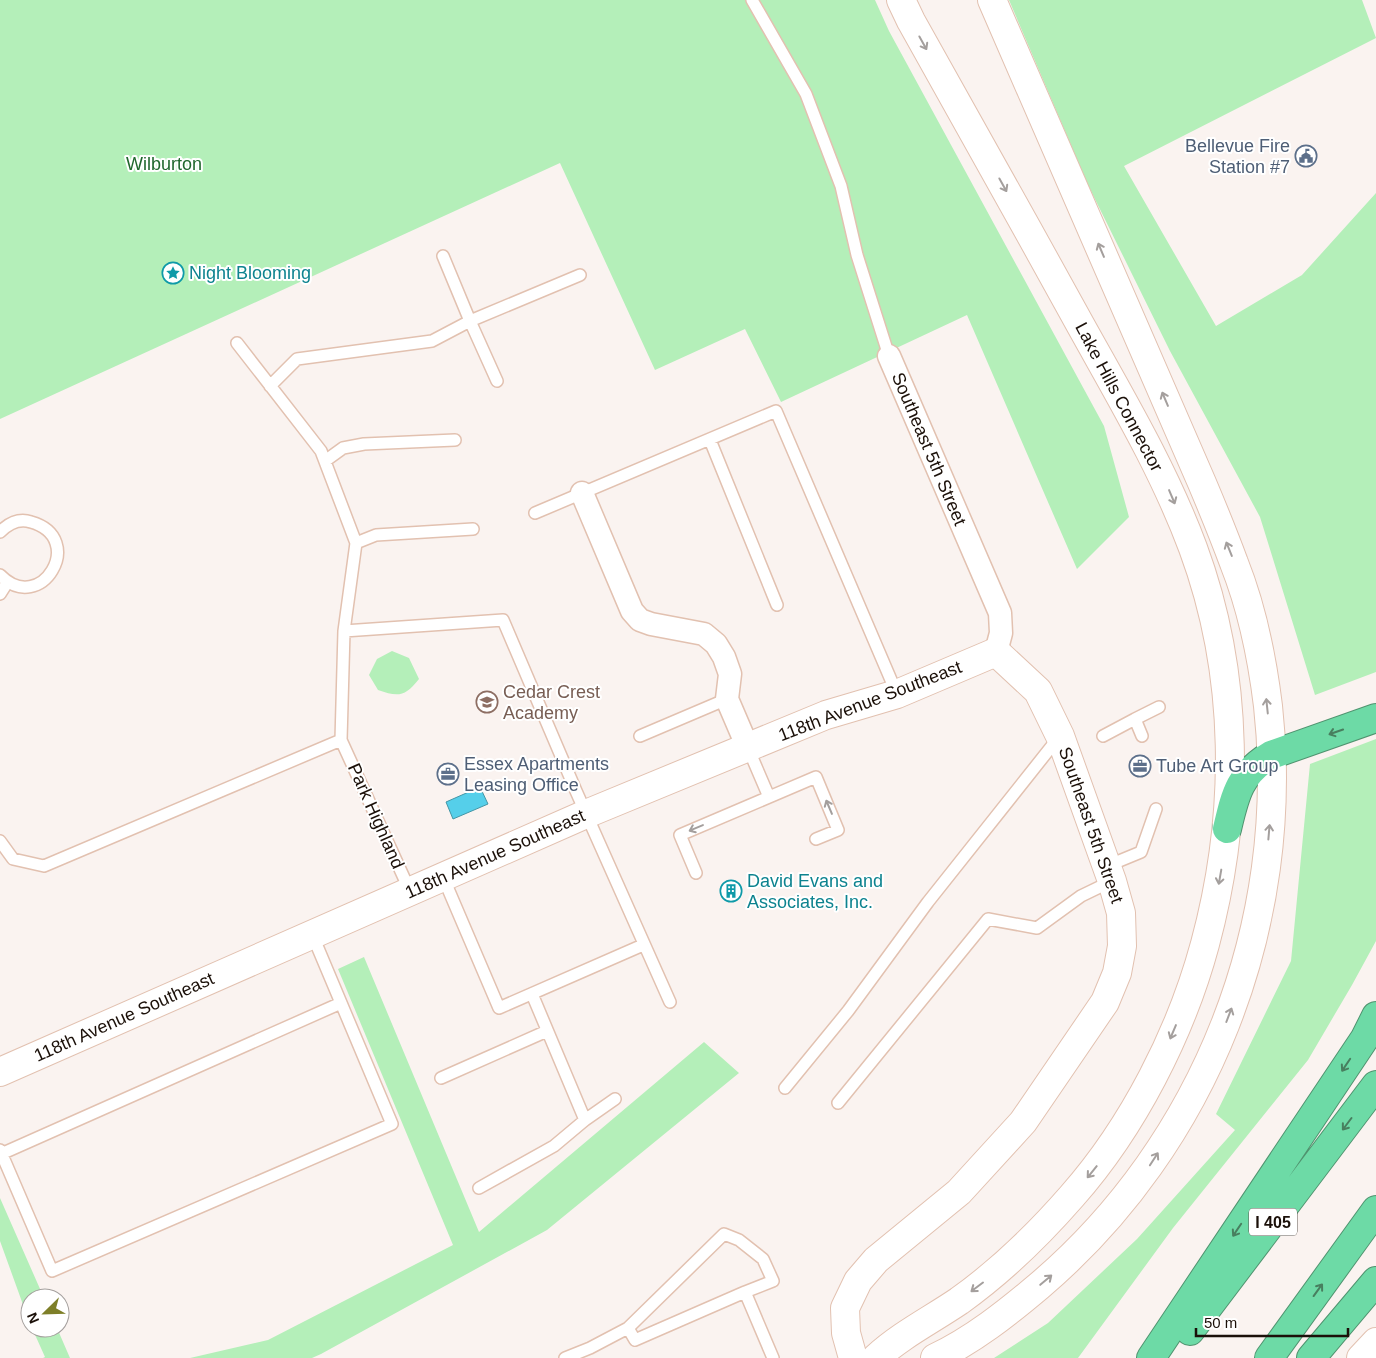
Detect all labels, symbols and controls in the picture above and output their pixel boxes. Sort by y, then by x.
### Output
one-way arrow [919,36,929,50]
place label: Bellevue Fire Station #7 [1185,136,1290,177]
public building icon: Bellevue Fire Station #7 [1294,144,1318,168]
park label: Wilburton [126,154,202,174]
one-way arrow [999,177,1008,192]
one-way arrow [1095,243,1105,258]
place icon: Night Blooming [161,261,185,285]
place label: Night Blooming [189,263,311,283]
street label: Lake Hills Connector [1071,319,1167,475]
street label: Southeast 5th Street [888,370,970,528]
one-way arrow [1160,392,1170,407]
one-way arrow [1167,489,1177,504]
one-way arrow [1223,542,1233,557]
street label: 118th Avenue Southeast [776,657,964,745]
place label: Cedar Crest Academy [503,682,600,723]
school or university icon: Cedar Crest Academy [475,690,499,714]
one-way arrow [1262,698,1272,714]
one-way arrow [1329,727,1345,737]
street label: Southeast 5th Street [1055,744,1127,906]
place label: Essex Apartments Leasing Office [464,754,609,795]
office icon: Tube Art Group [1128,754,1152,778]
place label: Tube Art Group [1156,756,1278,776]
street label: Park Highland [344,760,408,872]
office icon: Essex Apartments Leasing Office [436,762,460,786]
one-way arrow [823,800,833,815]
street label: 118th Avenue Southeast [402,805,588,903]
one-way arrow [689,824,704,834]
one-way arrow [1265,824,1274,840]
one-way arrow [1215,869,1225,885]
place label: David Evans and Associates, Inc. [747,871,883,912]
building icon: David Evans and Associates, Inc. [719,879,743,903]
street label: 118th Avenue Southeast [31,968,217,1066]
one-way arrow [1225,1008,1234,1023]
one-way arrow [1168,1024,1178,1039]
one-way arrow [1341,1058,1351,1072]
one-way arrow [1341,1117,1352,1130]
one-way arrow [1149,1153,1159,1167]
one-way arrow [1086,1165,1097,1178]
road number: I 405 [1249,1208,1297,1236]
one-way arrow [1232,1222,1242,1236]
one-way arrow [1039,1275,1052,1286]
one-way arrow [971,1281,984,1292]
one-way arrow [1313,1283,1323,1297]
north arrow [20,1288,70,1338]
scale bar [1196,1306,1348,1338]
text: N [24,1310,42,1326]
text: 50 m [1204,1314,1237,1331]

